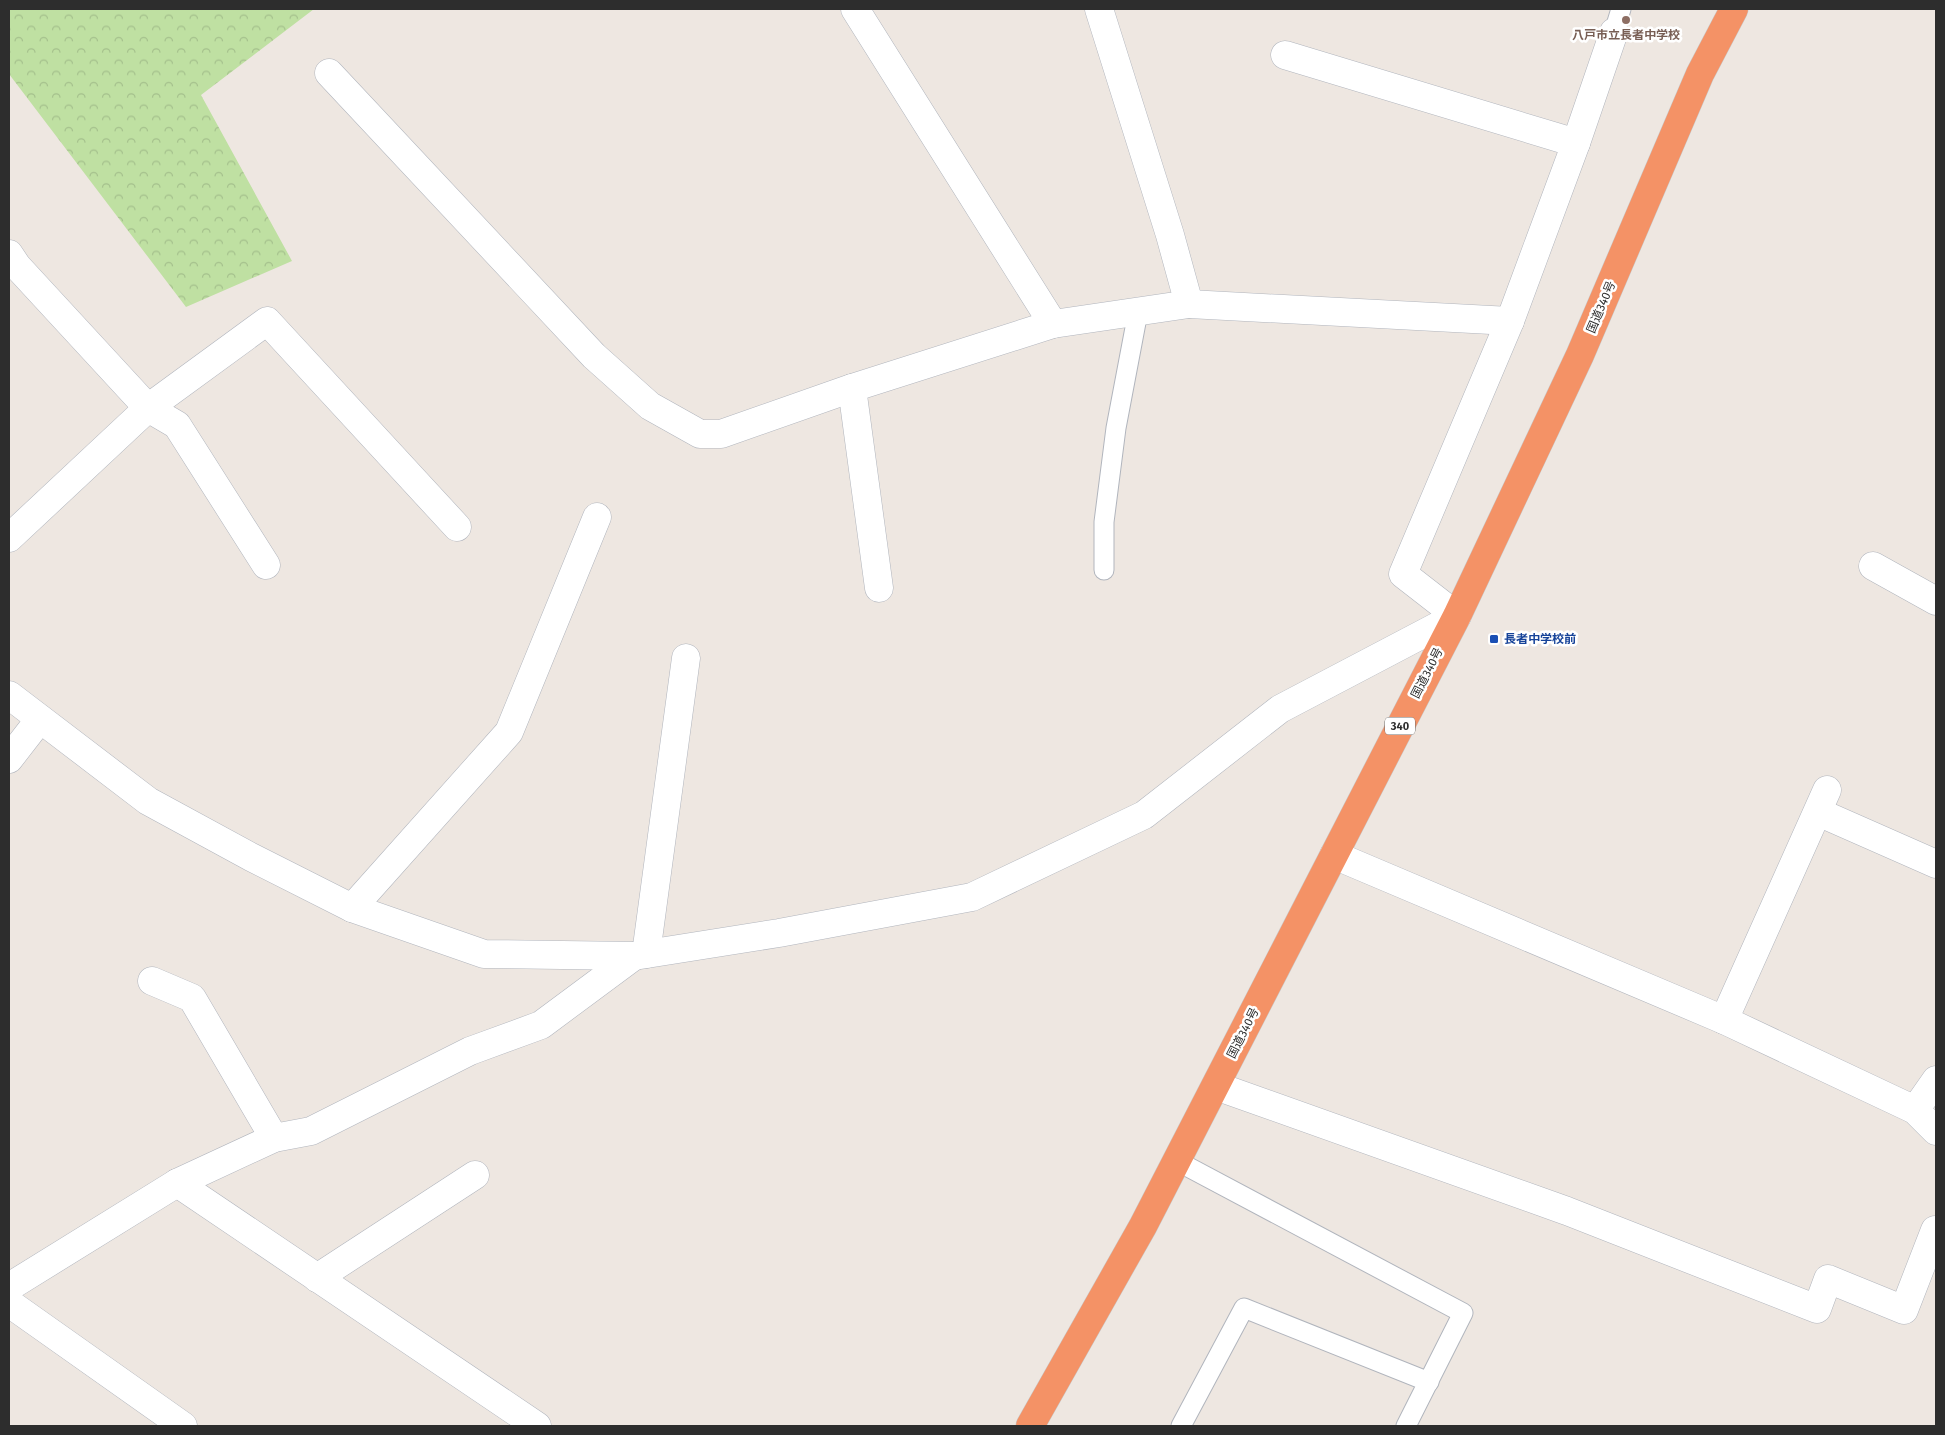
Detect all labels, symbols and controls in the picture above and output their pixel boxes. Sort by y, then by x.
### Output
marker: 八戸市立長者中学校 [1620,14,1632,26]
place label: 八戸市立長者中学校 [1572,28,1680,42]
street label: 国道340号 [1584,279,1618,335]
place label: 長者中学校前 [1504,632,1576,646]
marker: 長者中学校前 [1488,633,1500,645]
street label: 国道340号 [1408,645,1446,701]
road number: 340 [1385,718,1415,734]
street label: 国道340号 [1224,1005,1262,1061]

